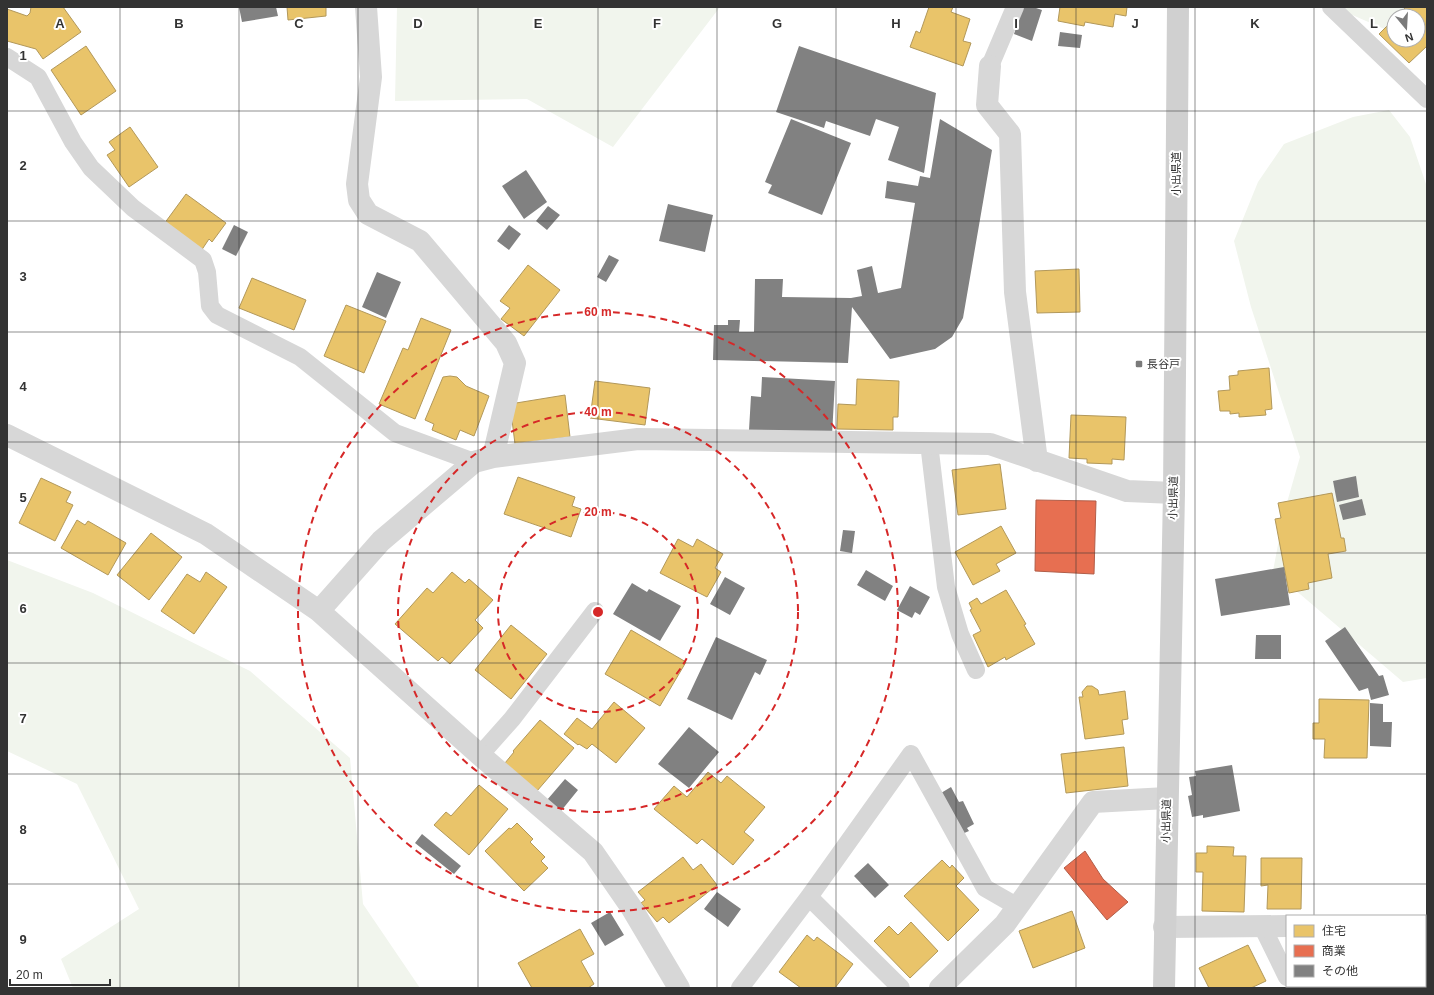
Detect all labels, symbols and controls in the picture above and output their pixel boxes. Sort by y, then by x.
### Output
north arrow [1386,8,1426,48]
text: A [55,16,65,31]
text: B [174,16,184,31]
text: C [294,16,304,31]
text: D [413,16,423,31]
text: E [534,16,543,31]
text: F [653,16,661,31]
text: G [772,16,782,31]
text: H [891,16,901,31]
text: I [1014,16,1018,31]
text: J [1131,16,1139,31]
text: K [1250,16,1260,31]
text: L [1370,16,1378,31]
text: N [1403,31,1415,44]
text: 1 [19,48,27,63]
street label: 小出県道 [1170,152,1182,196]
text: 2 [19,158,27,173]
text: 3 [19,269,27,284]
text: 60 m [584,305,612,319]
place label: 長谷戸 [1147,358,1180,370]
marker: 長谷戸 [1134,359,1144,369]
text: 4 [19,379,27,394]
text: 40 m [584,405,612,419]
street label: 小出県道 [1167,476,1179,520]
text: 5 [19,490,27,505]
text: 20 m [584,505,612,519]
text: 6 [19,601,27,616]
centre of rings [591,605,605,619]
text: 7 [19,711,27,726]
street label: 小出県道 [1160,799,1172,843]
text: 8 [19,822,27,837]
legend [1286,915,1426,987]
text: 住宅 [1322,924,1346,938]
text: 9 [19,932,27,947]
text: 商業 [1322,944,1346,958]
scale bar [10,961,110,987]
text: その他 [1322,964,1358,978]
text: 20 m [16,968,43,982]

